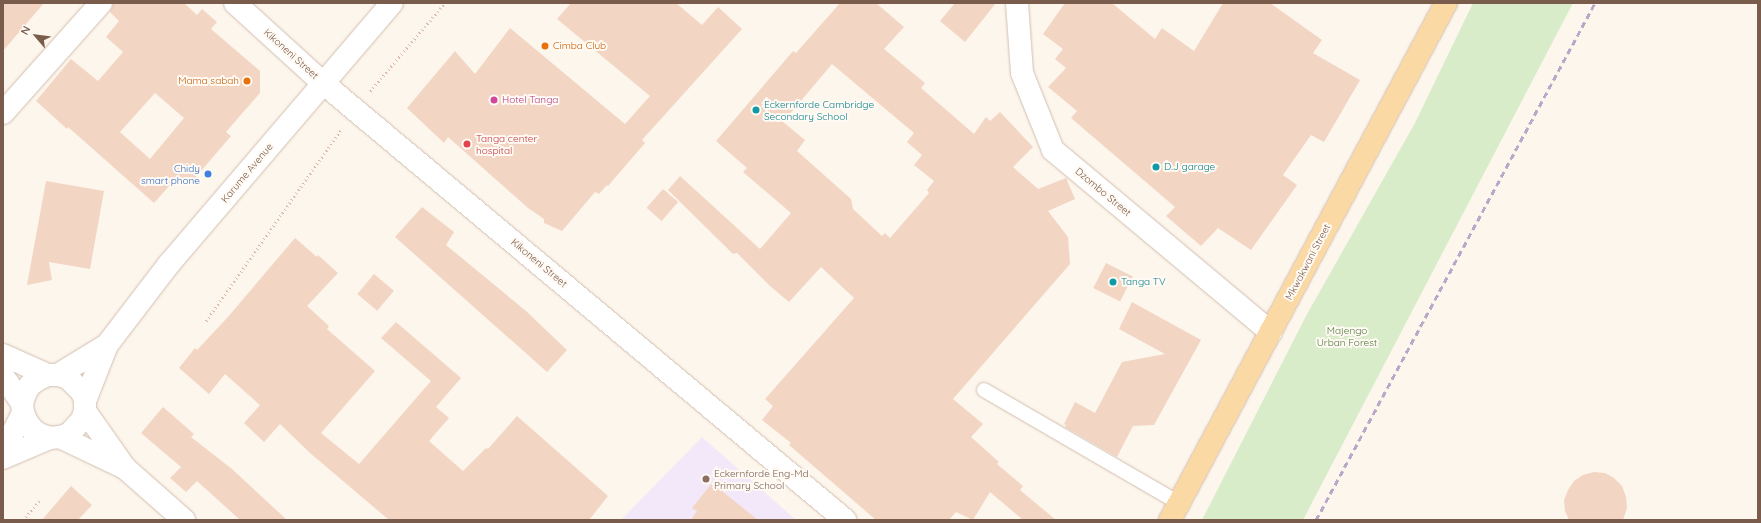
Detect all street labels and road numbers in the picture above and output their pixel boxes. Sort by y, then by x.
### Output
street label: Kikoneni Street [261,26,321,82]
street label: Karume Avenue [219,141,275,205]
street label: Dzombo Street [1073,165,1133,219]
street label: Mkwakwani Street [1283,222,1333,302]
street label: Kikoneni Street [509,236,569,290]

